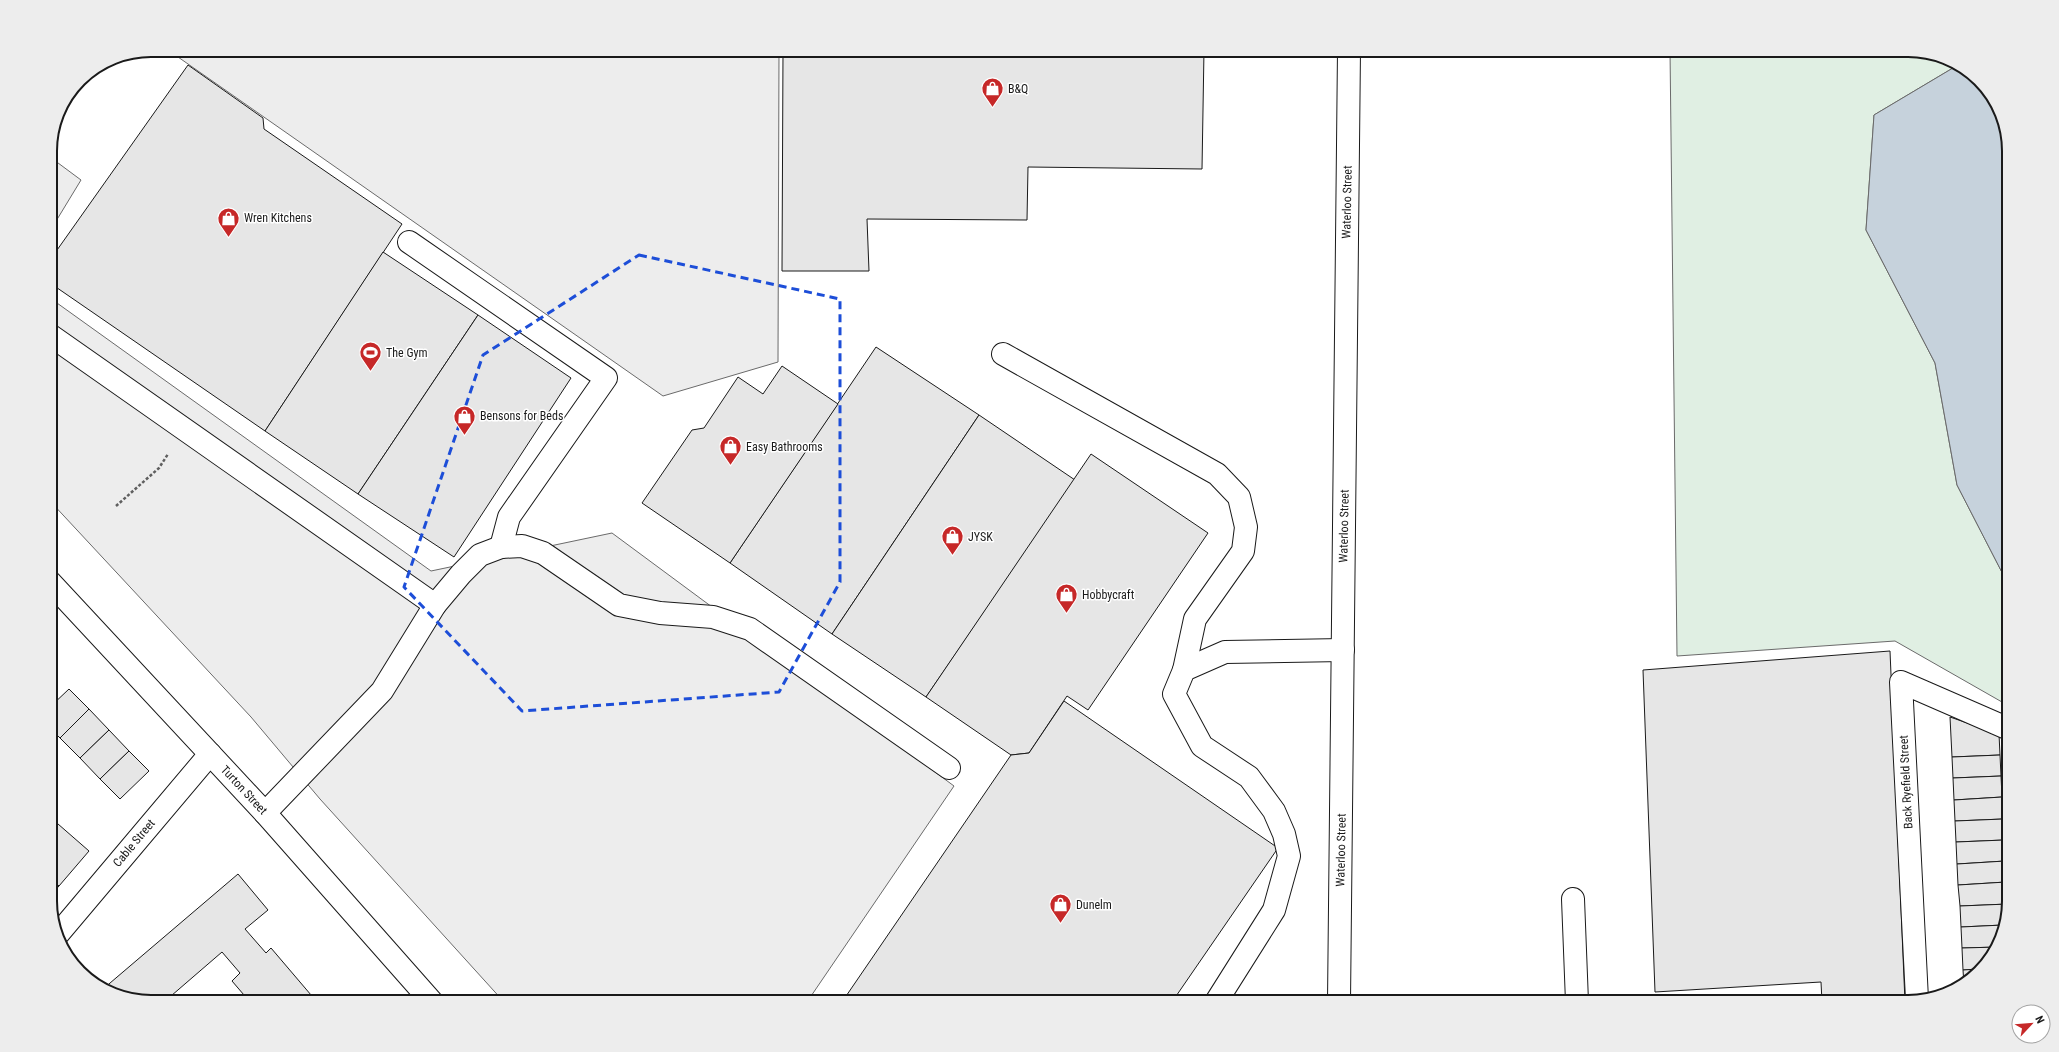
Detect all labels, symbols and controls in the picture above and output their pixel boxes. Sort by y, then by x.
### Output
shop icon: B&Q [980,76,1006,109]
place label: B&Q [1008,82,1028,96]
street label: Waterloo Street [1339,165,1355,239]
shop icon: Wren Kitchens [216,205,242,238]
place label: Wren Kitchens [244,211,312,225]
sports icon: The Gym [358,340,384,373]
place label: The Gym [386,346,428,360]
shop icon: Bensons for Beds [452,403,478,436]
place label: Bensons for Beds [480,409,563,423]
shop icon: Easy Bathrooms [718,434,744,467]
place label: Easy Bathrooms [746,440,823,454]
street label: Waterloo Street [1336,489,1352,563]
shop icon: JYSK [940,524,966,557]
place label: JYSK [968,530,993,544]
shop icon: Hobbycraft [1054,582,1080,615]
place label: Hobbycraft [1082,588,1135,602]
street label: Back Ryefield Street [1897,734,1915,829]
street label: Turton Street [218,763,270,818]
street label: Waterloo Street [1333,813,1349,887]
street label: Cable Street [110,816,158,870]
shop icon: Dunelm [1047,892,1073,925]
place label: Dunelm [1076,898,1112,912]
north arrow [2011,1004,2051,1044]
text: N [2032,1014,2047,1026]

